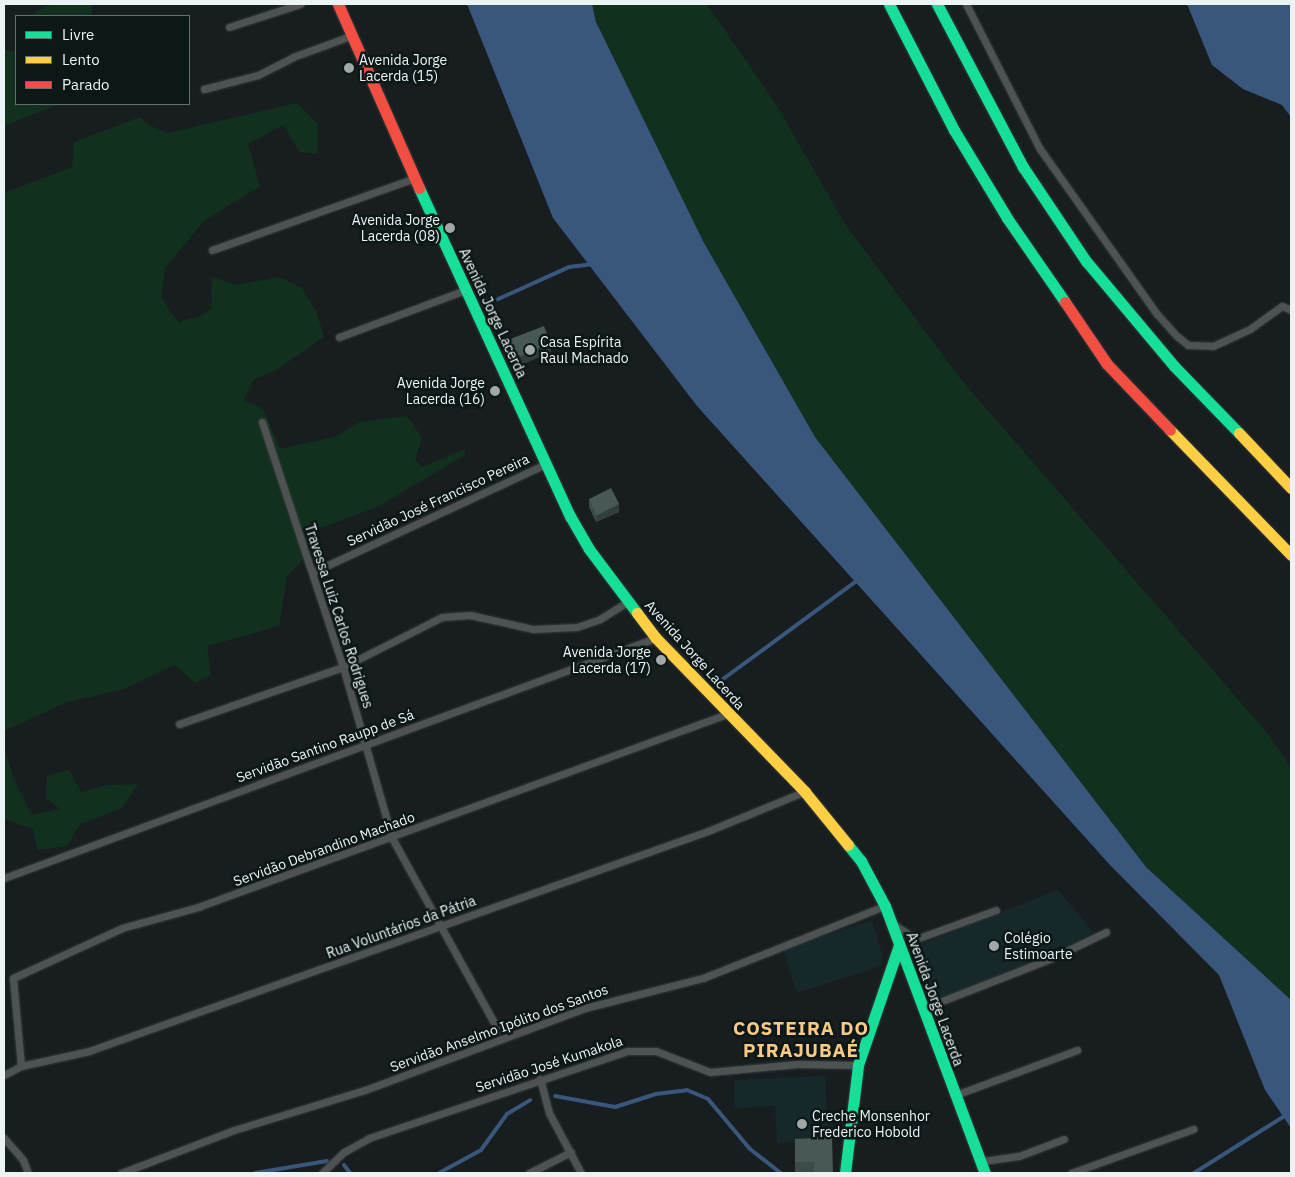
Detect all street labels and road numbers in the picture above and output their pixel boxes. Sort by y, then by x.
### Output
street label: Avenida Jorge Lacerda [456,245,530,381]
street label: Servidão José Francisco Pereira [344,450,532,550]
street label: Travessa Luiz Carlos Rodrigues [301,522,377,710]
street label: Avenida Jorge Lacerda [641,597,749,713]
street label: Servidão Santino Raupp de Sá [234,706,416,786]
street label: Servidão Debrandino Machado [231,808,417,890]
street label: Rua Voluntários da Pátria [324,892,478,962]
street label: Avenida Jorge Lacerda [903,930,967,1068]
street label: Servidão Anselmo Ipólito dos Santos [388,981,610,1075]
street label: Servidão José Kumakola [473,1032,625,1096]

